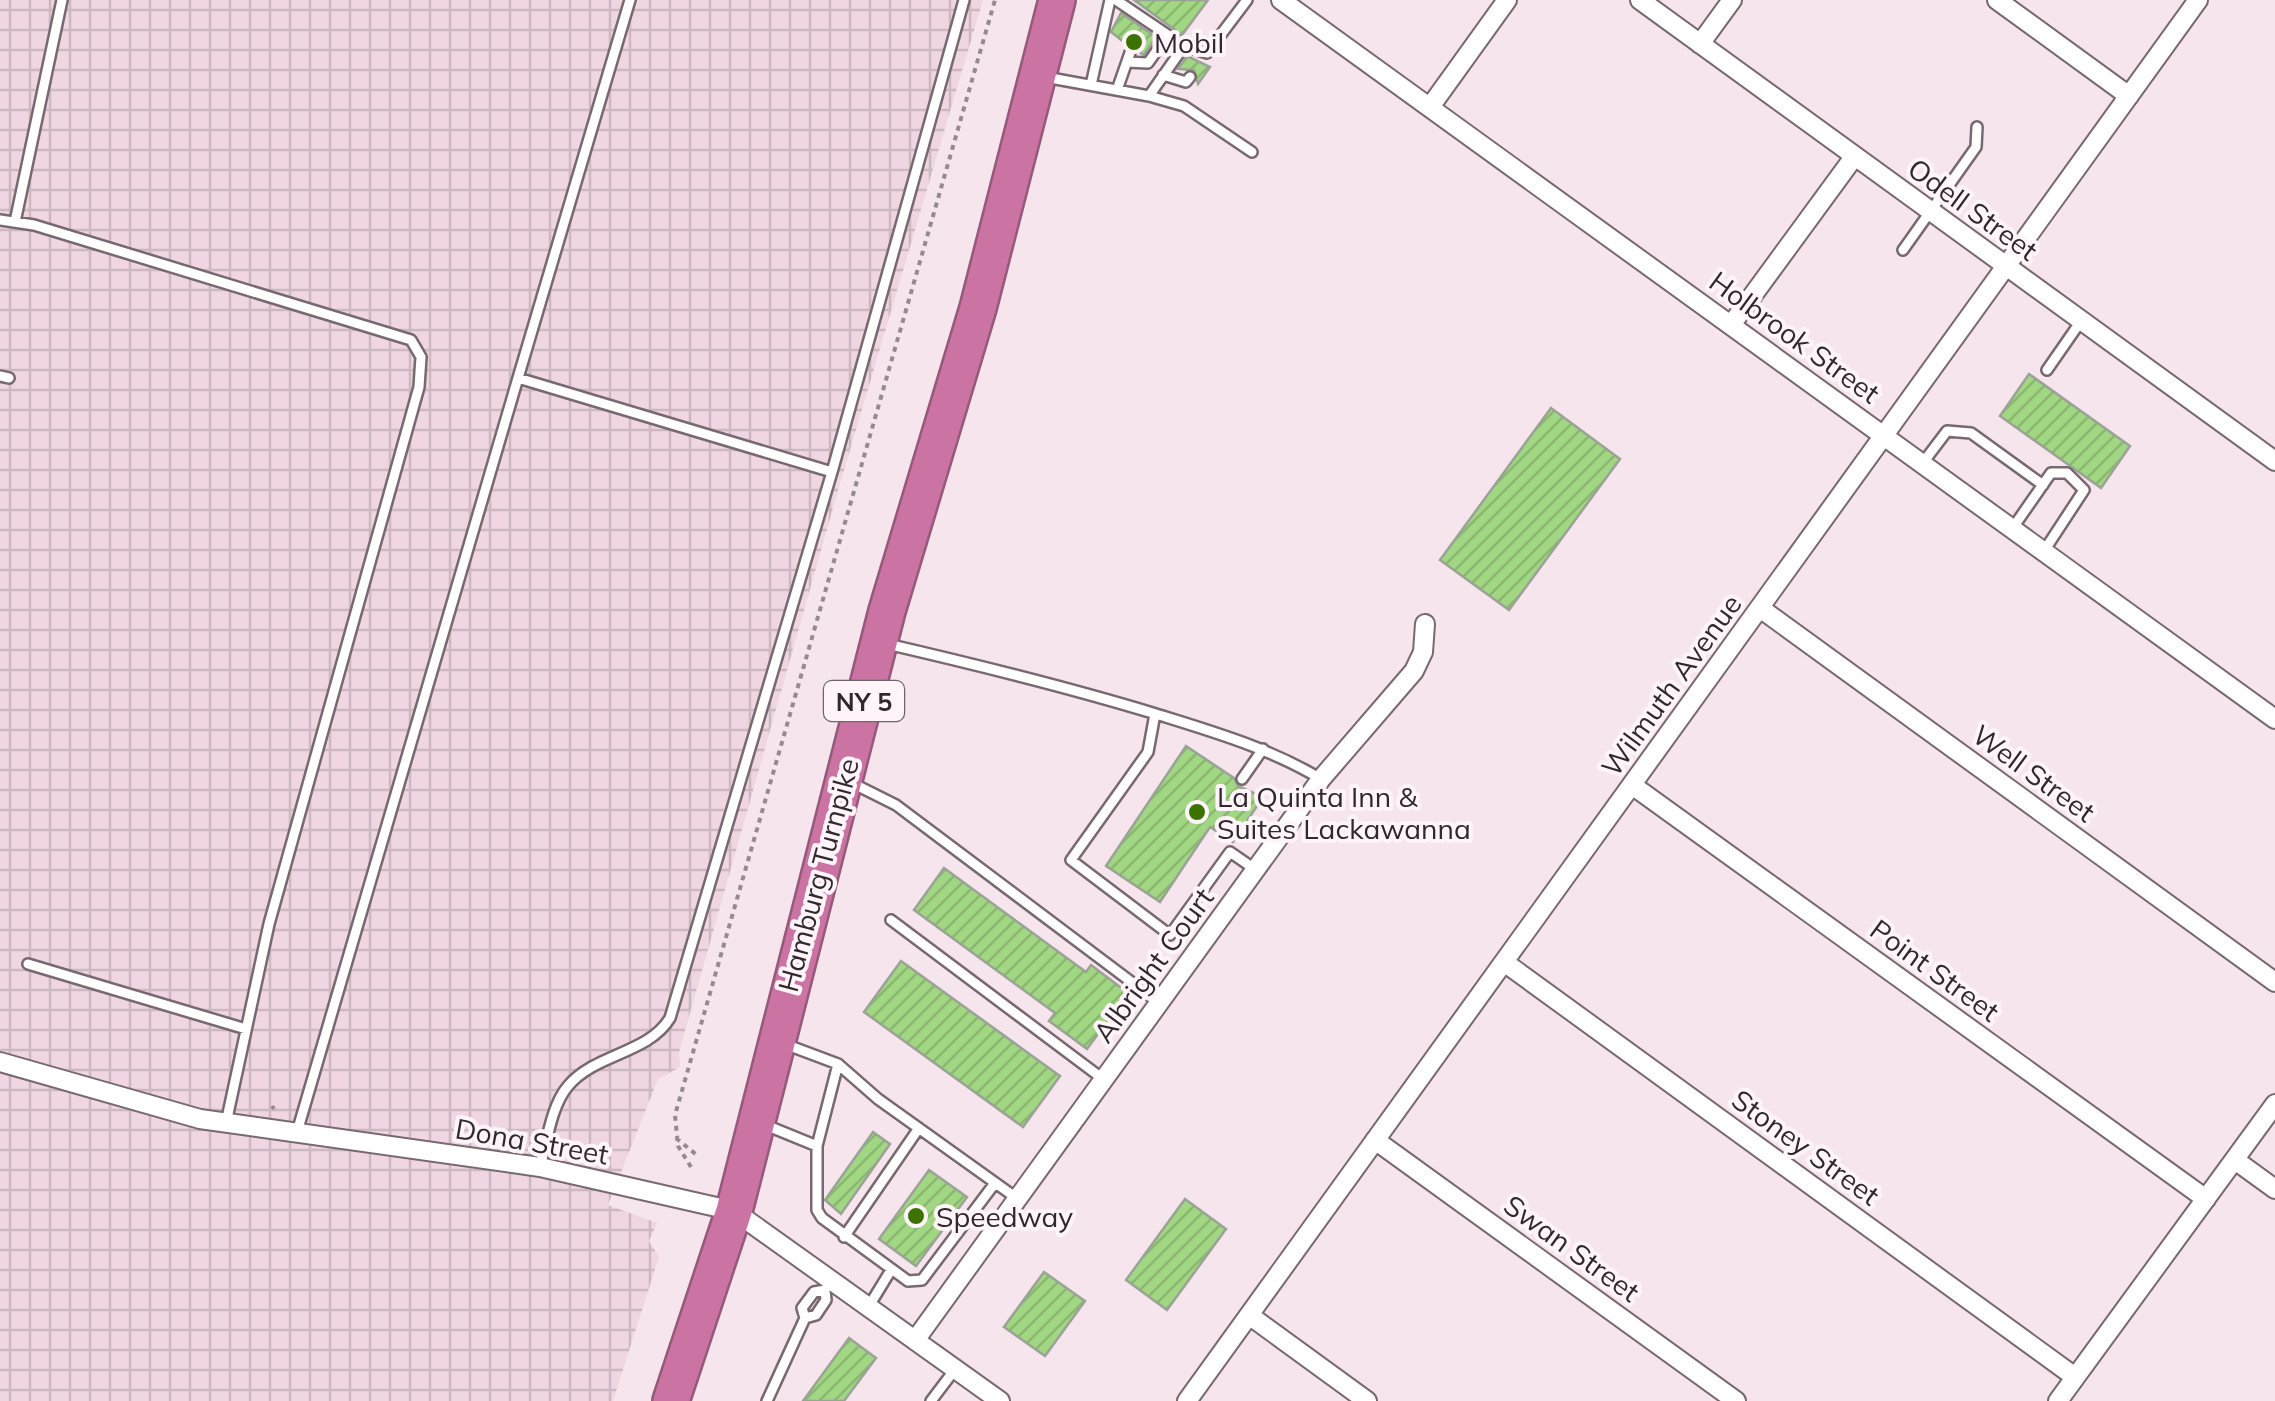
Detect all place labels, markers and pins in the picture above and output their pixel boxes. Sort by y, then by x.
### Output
place label: Mobil [1154,25,1224,60]
marker: Mobil [1123,31,1145,53]
place label: La Quinta Inn & Suites Lackawanna [1217,779,1471,846]
marker: La Quinta Inn & Suites Lackawanna [1186,801,1208,823]
place label: Speedway [936,1199,1073,1234]
marker: Speedway [905,1205,927,1227]

